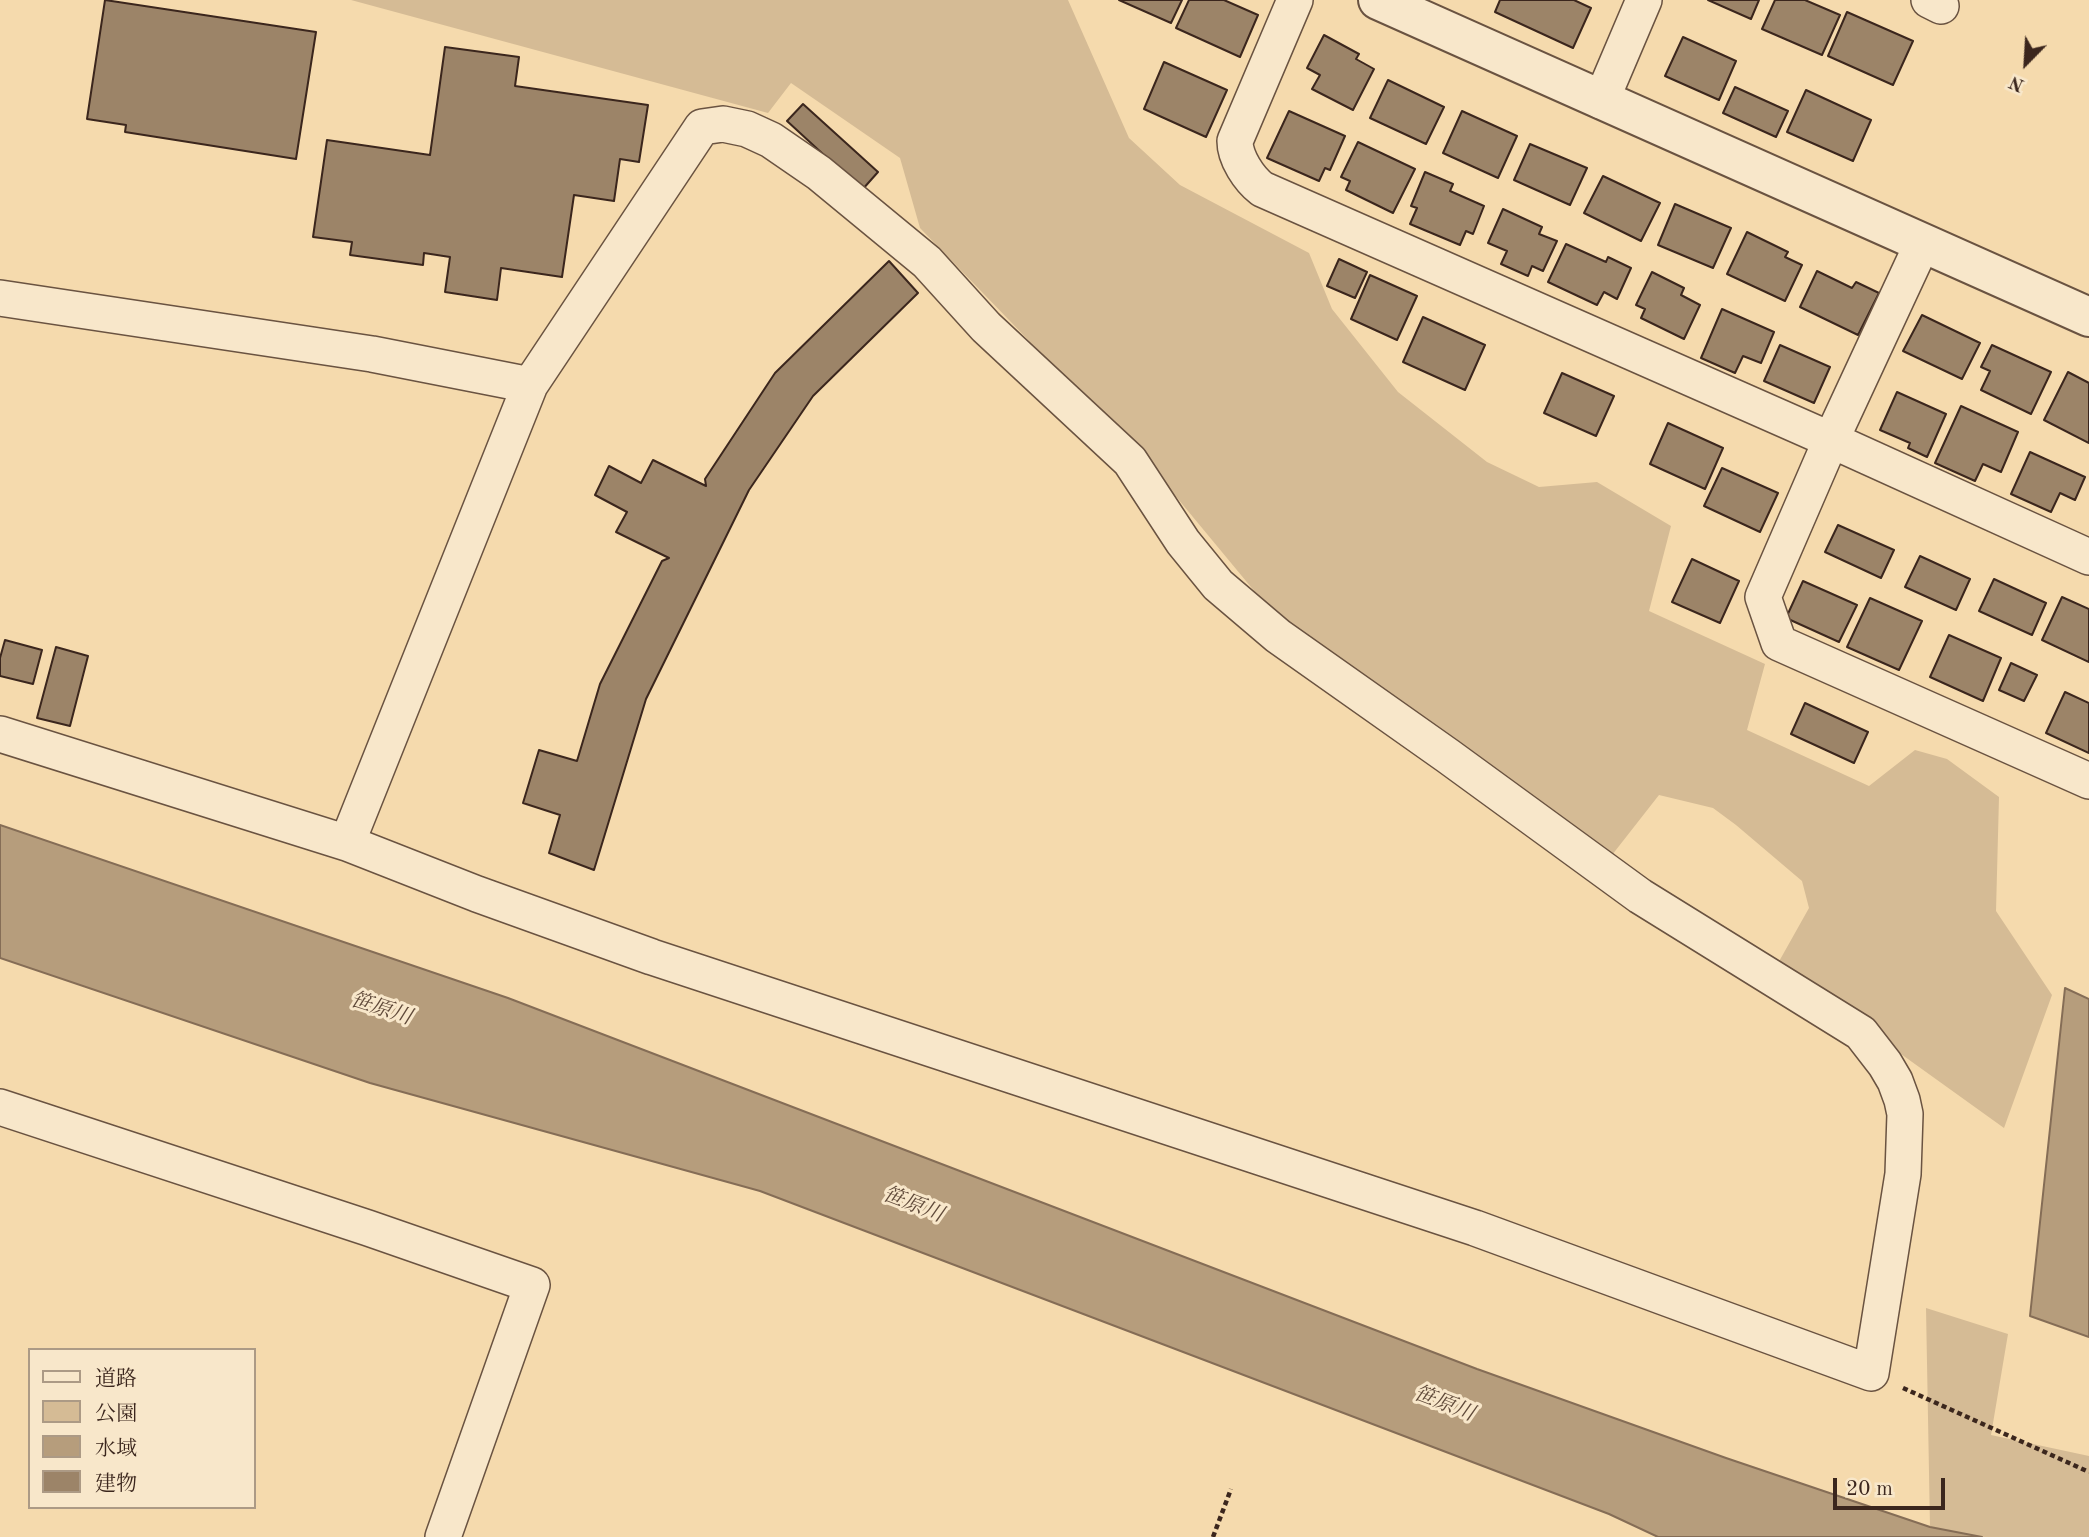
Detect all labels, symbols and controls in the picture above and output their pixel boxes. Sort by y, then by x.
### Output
north arrow [1991,28,2061,98]
text: N [2007,71,2028,94]
water label: 笹原川 [347,987,415,1031]
water label: 笹原川 [879,1182,947,1228]
legend [28,1348,256,1509]
text: 道路 [95,1369,137,1390]
water label: 笹原川 [1410,1381,1478,1427]
text: 公園 [95,1404,137,1425]
text: 水域 [95,1439,137,1460]
scale bar [1837,1464,1949,1508]
text: 建物 [95,1474,137,1495]
text: 20 m [1846,1479,1893,1500]

